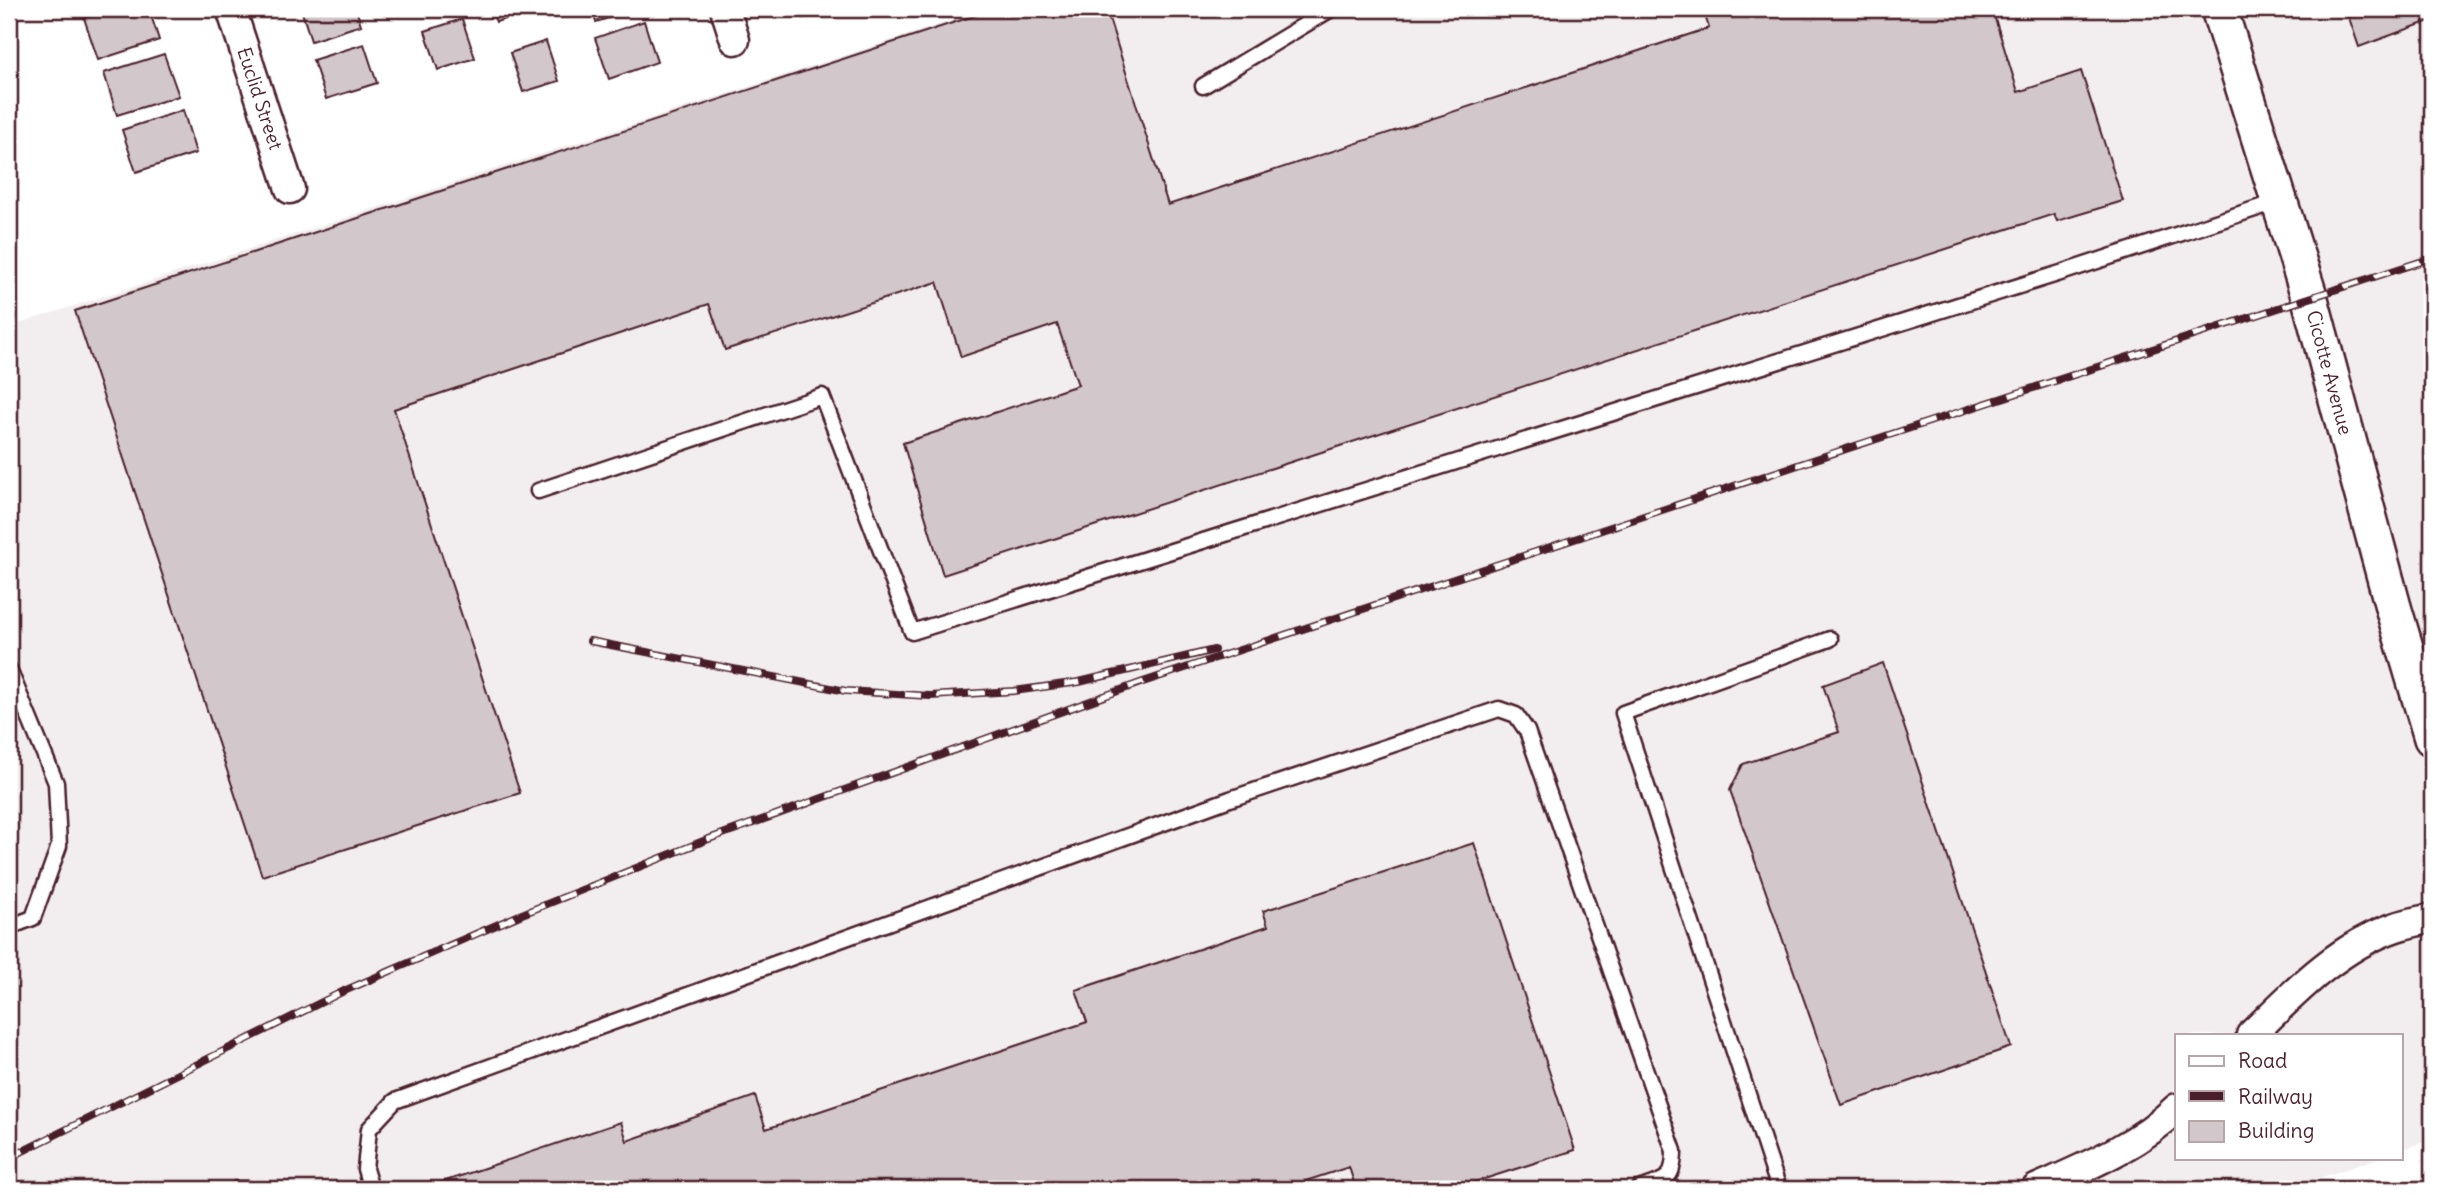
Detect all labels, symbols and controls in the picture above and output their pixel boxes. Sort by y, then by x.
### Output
street label: Euclid Street [232,44,288,153]
street label: Cicotte Avenue [2302,308,2358,437]
legend [2175,1034,2402,1160]
text: Road [2238,1047,2287,1074]
text: Railway [2238,1083,2313,1110]
text: Building [2238,1117,2314,1144]

